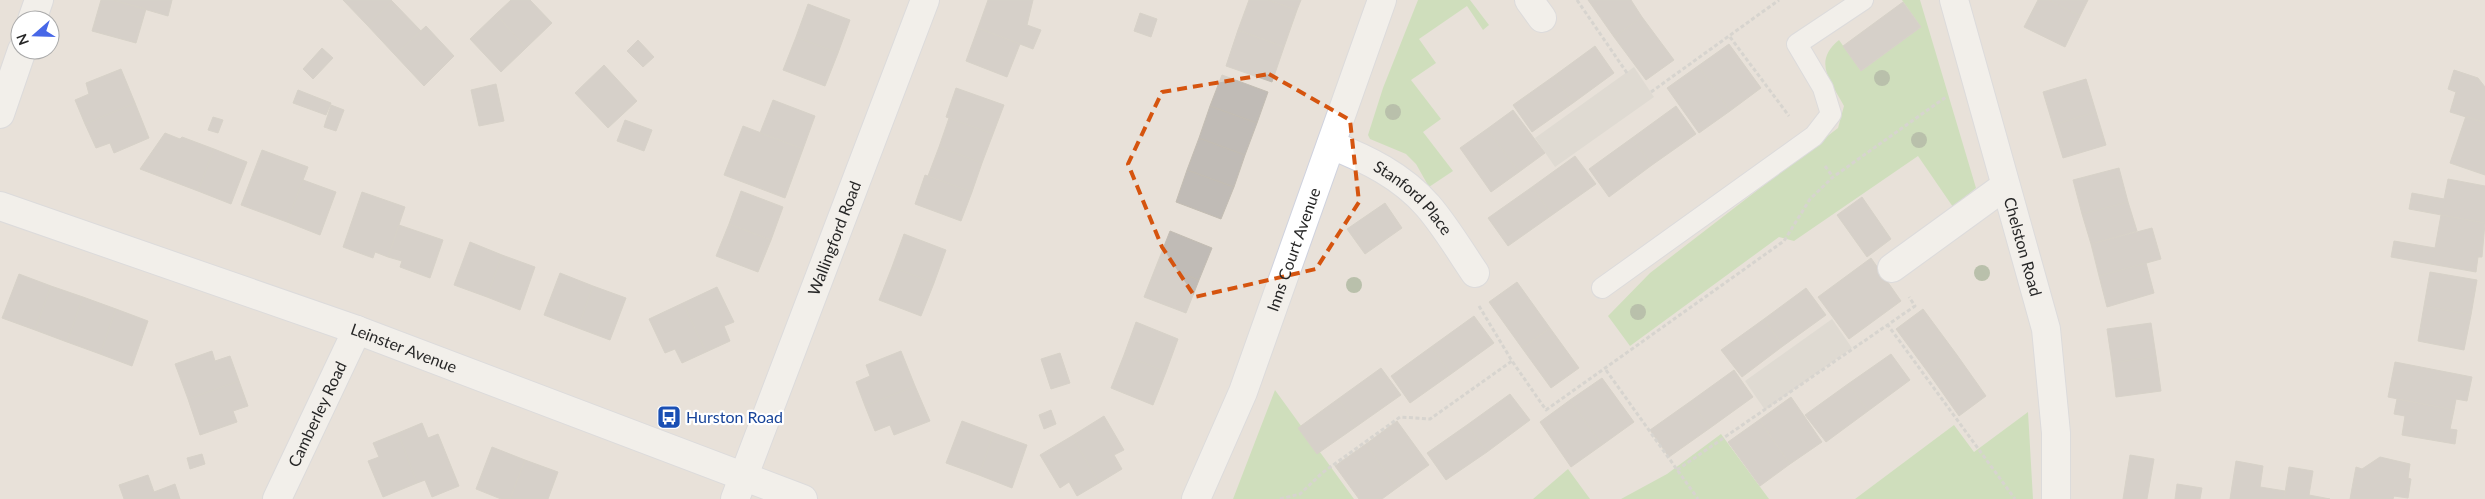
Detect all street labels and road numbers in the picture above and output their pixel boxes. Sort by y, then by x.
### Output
street label: Stanford Place [1371,156,1457,238]
street label: Wallingford Road [803,178,864,298]
street label: Inns Court Avenue [1262,185,1324,314]
street label: Chelston Road [2001,195,2046,298]
street label: Leinster Avenue [348,319,460,376]
street label: Camberley Road [284,358,350,470]

